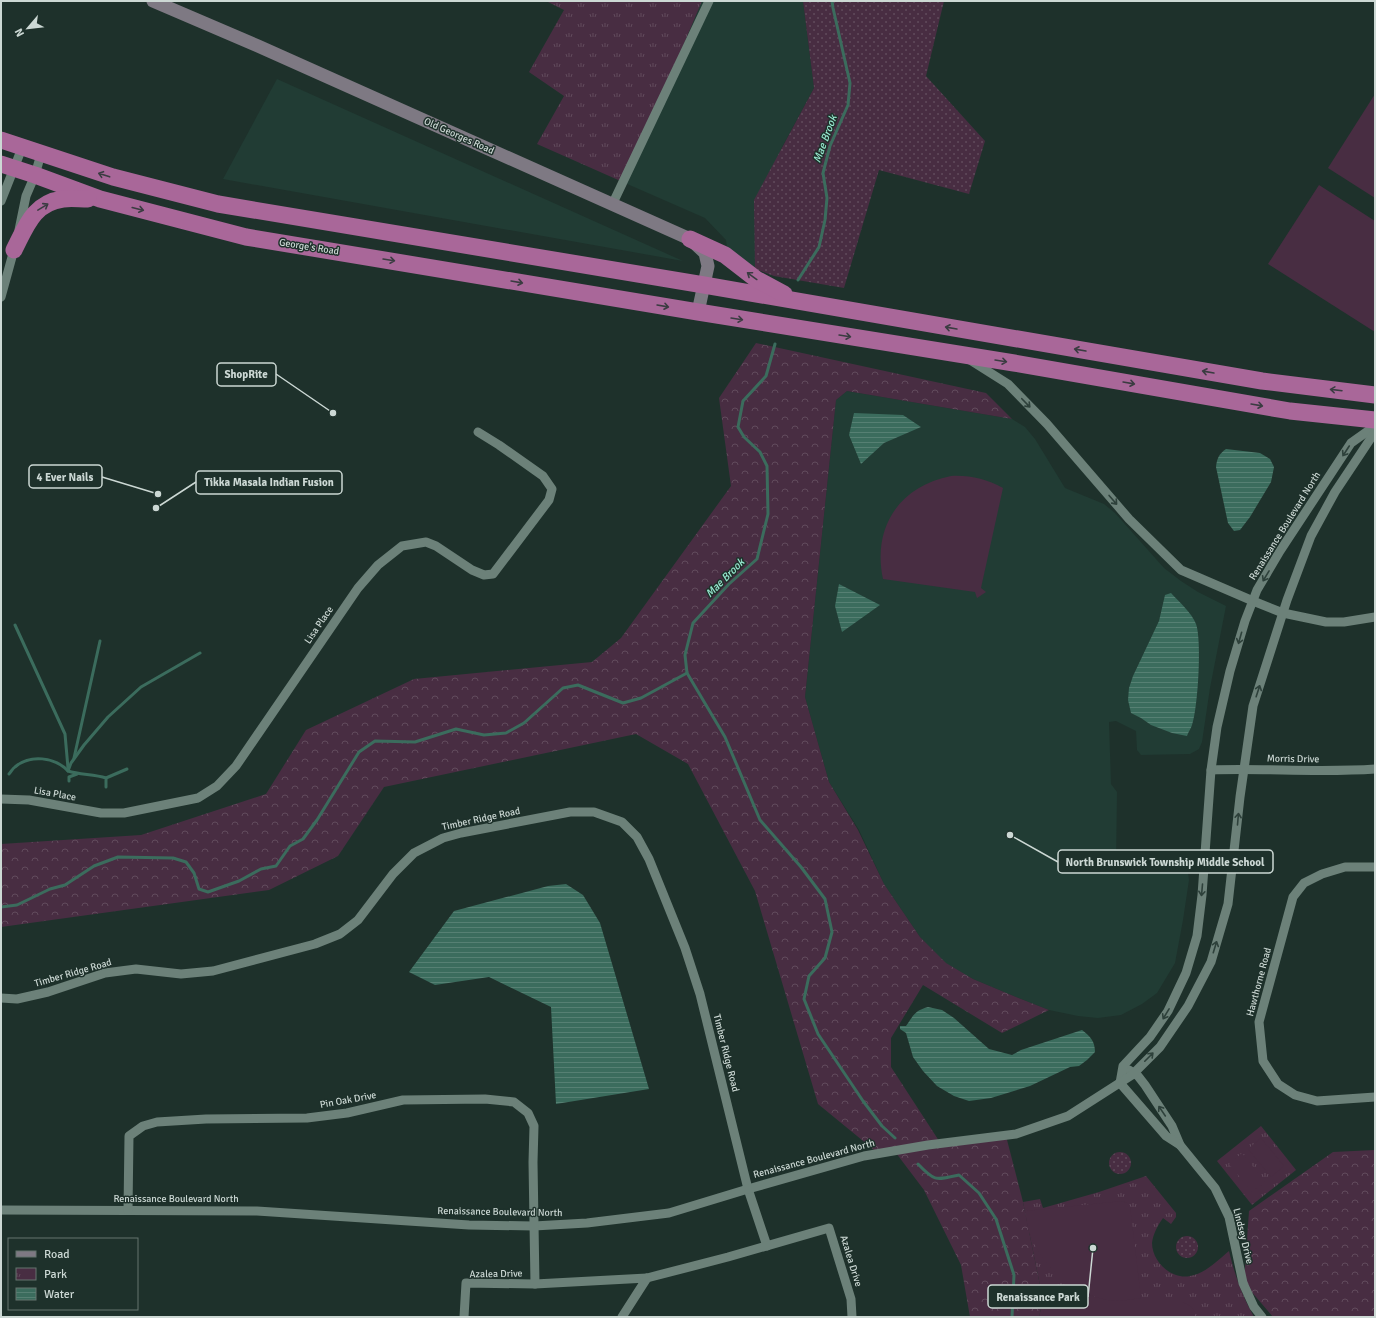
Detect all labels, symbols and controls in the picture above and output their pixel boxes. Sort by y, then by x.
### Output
north arrow [8,8,48,48]
text: N [12,26,27,39]
water label: Mae Brook [810,112,840,165]
street label: Old Georges Road [422,115,496,157]
one-way arrow [98,170,110,178]
one-way arrow [37,203,48,212]
one-way arrow [131,206,144,213]
street label: George's Road [278,236,340,258]
one-way arrow [382,256,395,264]
one-way arrow [747,272,758,280]
one-way arrow [510,278,523,286]
one-way arrow [656,303,669,311]
one-way arrow [730,315,743,323]
one-way arrow [945,323,958,331]
one-way arrow [838,332,851,340]
one-way arrow [1073,346,1086,354]
one-way arrow [994,357,1007,365]
callout: ShopRite [217,363,276,386]
text: ShopRite [224,368,268,381]
one-way arrow [1202,368,1215,376]
one-way arrow [1122,379,1135,387]
one-way arrow [1330,386,1343,394]
one-way arrow [1022,398,1031,408]
one-way arrow [1250,401,1263,409]
one-way arrow [1342,445,1350,456]
callout: 4 Ever Nails [29,465,102,488]
street label: Renaissance Boulevard North [1247,470,1323,582]
text: 4 Ever Nails [37,471,94,484]
callout: Tikka Masala Indian Fusion [196,471,342,494]
text: Tikka Masala Indian Fusion [204,476,334,489]
one-way arrow [1108,495,1117,505]
water label: Mae Brook [703,555,748,600]
one-way arrow [1261,570,1269,582]
street label: Lisa Place [302,604,336,646]
one-way arrow [1236,631,1243,644]
one-way arrow [1255,685,1262,698]
street label: Morris Drive [1267,753,1319,765]
street label: Lisa Place [33,784,77,804]
street label: Timber Ridge Road [441,805,521,833]
one-way arrow [1234,813,1242,826]
callout: North Brunswick Township Middle School [1058,850,1273,873]
text: North Brunswick Township Middle School [1066,856,1265,869]
one-way arrow [1199,883,1206,896]
one-way arrow [1212,941,1219,954]
street label: Hawthorne Road [1244,946,1274,1018]
street label: Timber Ridge Road [33,956,113,990]
one-way arrow [1161,1008,1169,1020]
street label: Timber Ridge Road [711,1013,741,1093]
one-way arrow [1144,1053,1154,1062]
street label: Pin Oak Drive [319,1089,377,1111]
one-way arrow [1158,1106,1166,1117]
street label: Renaissance Boulevard North [752,1137,876,1181]
street label: Renaissance Boulevard North [113,1193,239,1205]
street label: Renaissance Boulevard North [437,1205,563,1219]
street label: Lindsey Drive [1230,1207,1256,1265]
street label: Azalea Drive [837,1234,865,1288]
legend [8,1238,138,1310]
text: Road [44,1247,70,1262]
text: Park [44,1267,67,1282]
street label: Azalea Drive [469,1268,523,1280]
callout: Renaissance Park [988,1285,1088,1308]
text: Water [44,1287,75,1302]
text: Renaissance Park [996,1291,1080,1304]

